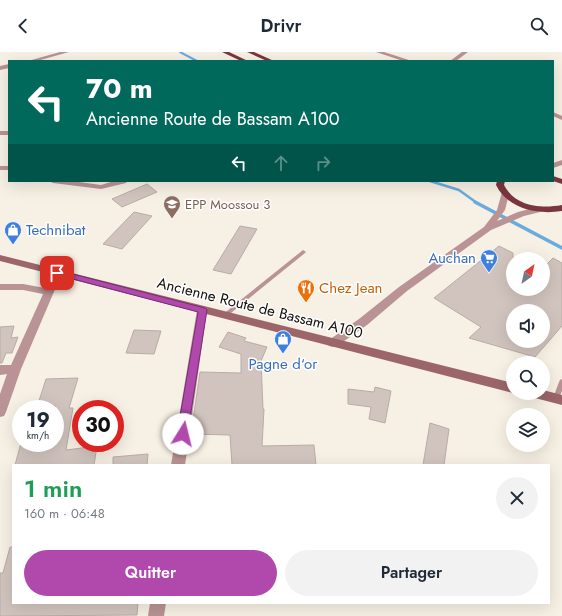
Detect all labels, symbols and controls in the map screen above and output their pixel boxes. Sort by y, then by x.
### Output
text: Drivr [261,13,301,39]
icon: back [12,15,34,37]
icon: search [528,15,550,37]
text: 70 m [86,68,153,109]
icon: left [20,76,72,128]
text: Ancienne Route de Bassam A100 [86,106,340,132]
icon: left [228,152,250,174]
icon: ahead [270,152,292,174]
icon: right [312,152,334,174]
school or university icon: EPP Moossou 3 [162,194,182,219]
place label: EPP Moossou 3 [185,195,270,214]
place label: Technibat [26,219,86,241]
shop icon: Technibat [3,220,23,245]
place label: Auchan [428,247,476,269]
supermarket icon: Auchan [479,248,499,273]
north arrow [506,252,550,296]
map controls [506,252,550,452]
pin [40,256,74,290]
icon: arrive [46,262,68,284]
street label: Ancienne Route de Bassam A100 [155,272,365,344]
place label: Chez Jean [319,277,382,299]
restaurant icon: Chez Jean [296,278,316,303]
button: sound [506,304,550,348]
shop icon: Pagne d‘or [273,329,293,354]
place label: Pagne d‘or [249,353,318,375]
button: search [506,356,550,400]
speed limit sign: 30 [72,400,124,452]
text: 19 [26,406,50,435]
button: layers [506,408,550,452]
position arrow [162,413,204,455]
text: km/h [27,428,49,443]
text: 1 min [24,471,82,506]
button: close [496,477,538,519]
text: 160 m · 06:48 [24,504,105,523]
button: Quitter [24,550,277,596]
button: Partager [285,550,538,596]

